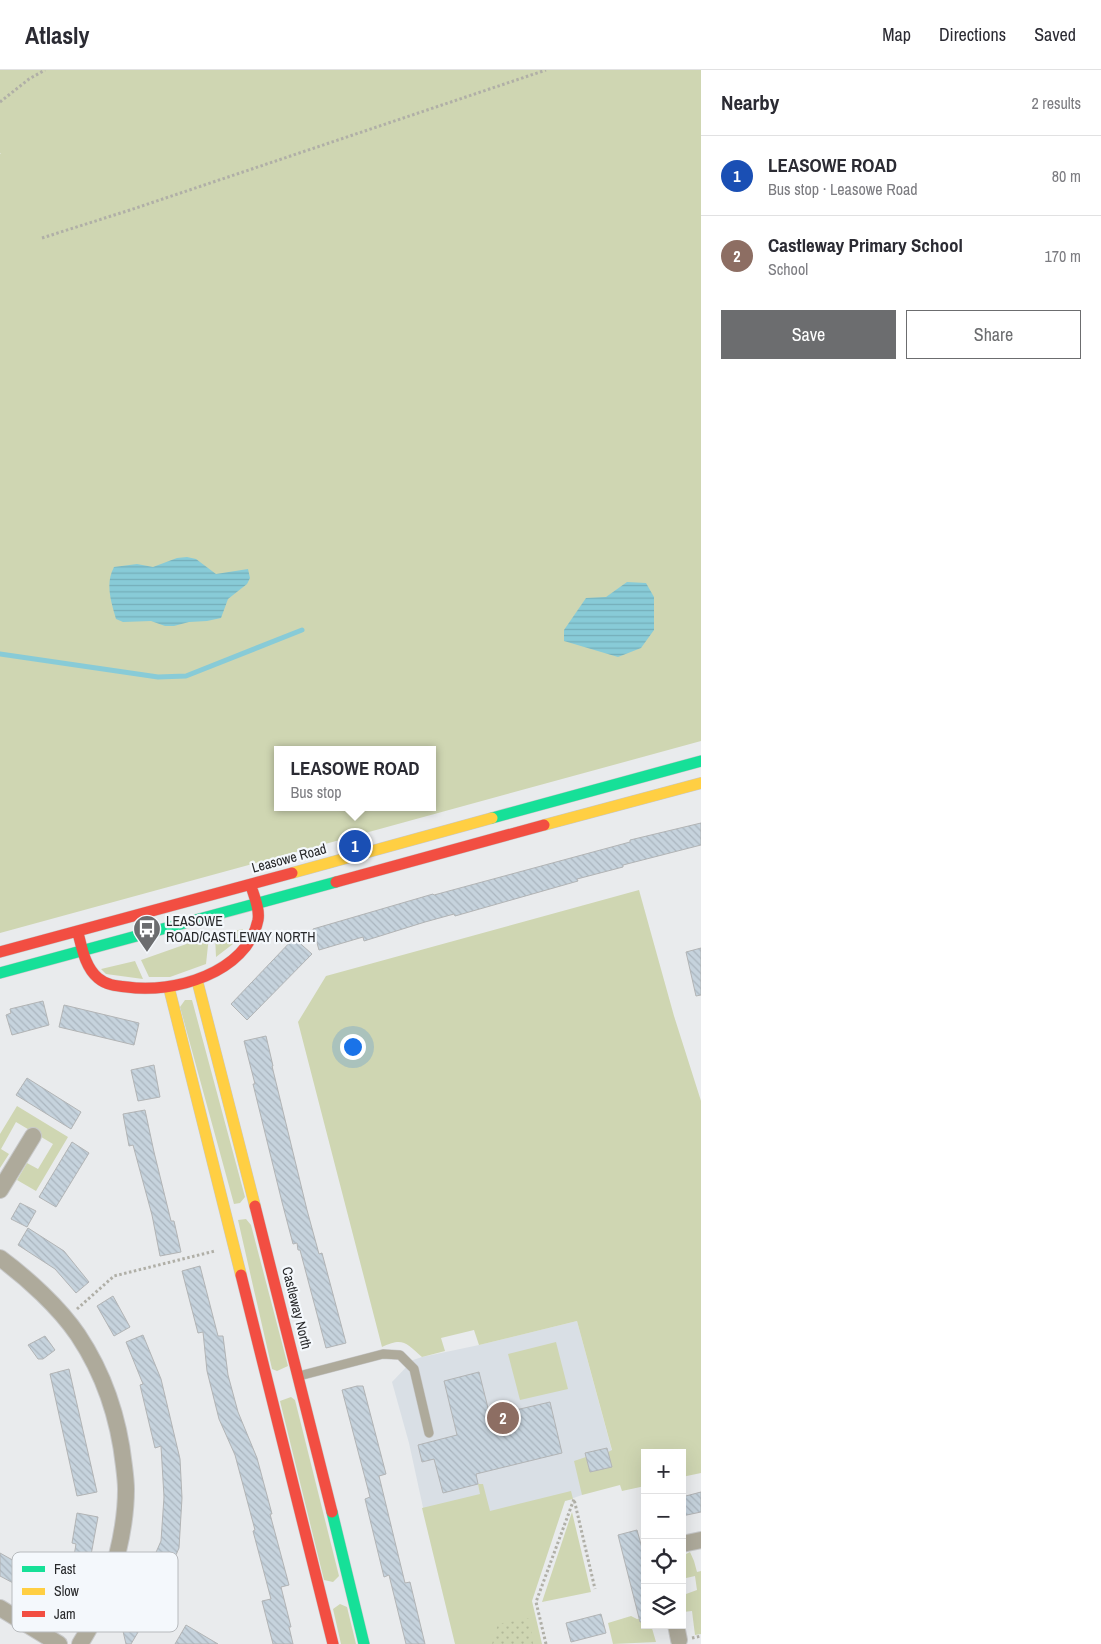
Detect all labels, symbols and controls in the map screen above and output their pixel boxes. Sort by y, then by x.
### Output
text: Atlasly [25,19,90,51]
text: Map [882,22,911,47]
text: Directions [939,22,1006,47]
text: Saved [1034,22,1076,47]
text: Nearby [721,88,779,117]
text: 2 results [1031,92,1081,114]
text: LEASOWE ROAD [768,152,897,178]
text: 1 [733,165,741,187]
text: 80 m [1052,165,1081,187]
text: Bus stop · Leasowe Road [768,178,918,200]
text: Castleway Primary School [768,232,963,258]
text: 2 [733,245,741,267]
text: 170 m [1045,245,1081,267]
text: School [768,258,808,280]
button: Save [721,310,896,359]
button: Share [906,310,1081,359]
popup [274,746,436,811]
text: LEASOWE ROAD [291,755,419,781]
text: Bus stop [291,781,342,803]
pin: 1 [339,827,371,865]
street label: Leasowe Road [250,839,328,877]
place label: LEASOWE ROAD/CASTLEWAY NORTH [166,912,316,946]
bus stop icon: LEASOWE ROAD/CASTLEWAY NORTH [132,914,162,953]
your location [340,1034,366,1060]
street label: Castleway North [278,1265,316,1351]
pin: 2 [487,1399,519,1437]
map controls [641,1449,686,1629]
button: + [641,1449,686,1494]
button: − [641,1494,686,1539]
button: locate [641,1539,686,1584]
legend [12,1552,178,1632]
text: Fast [54,1560,76,1578]
text: Slow [54,1582,80,1600]
button: layers [641,1584,686,1629]
text: Jam [54,1605,76,1623]

